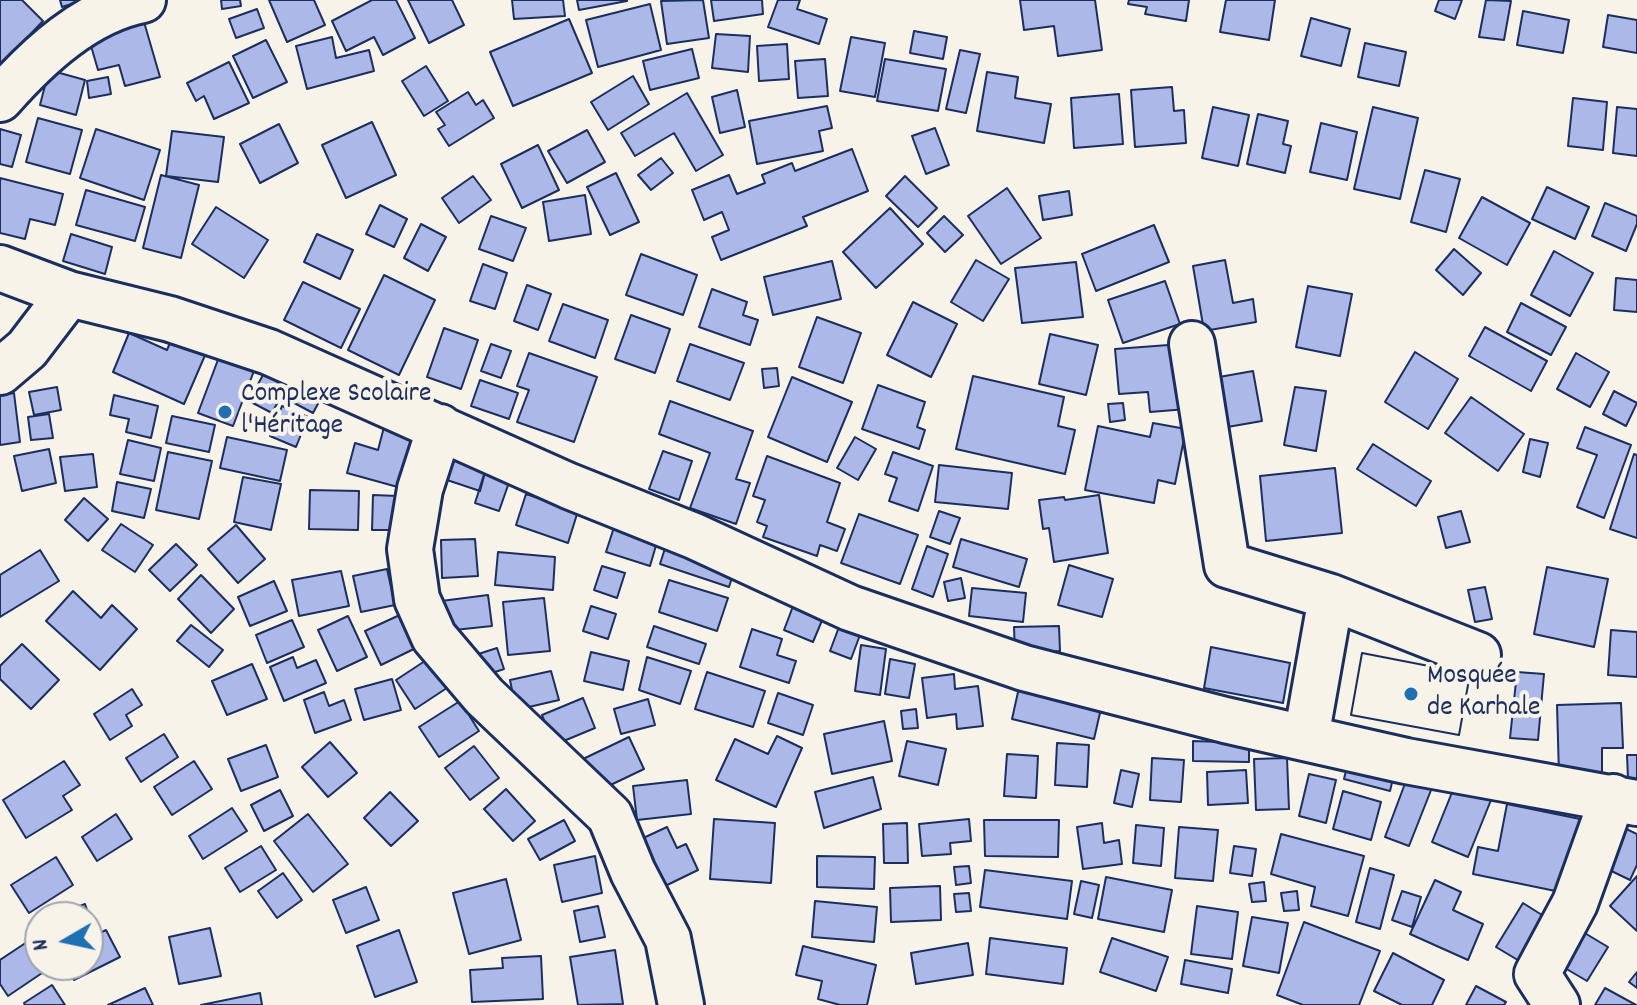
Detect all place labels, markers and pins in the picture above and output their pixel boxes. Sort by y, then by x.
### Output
place label: Complexe Scolaire l'Héritage [241,379,431,445]
marker: Complexe Scolaire l'Héritage [216,403,234,421]
place label: Mosquée de Karhale [1427,661,1540,727]
marker: Mosquée de Karhale [1402,685,1420,703]

